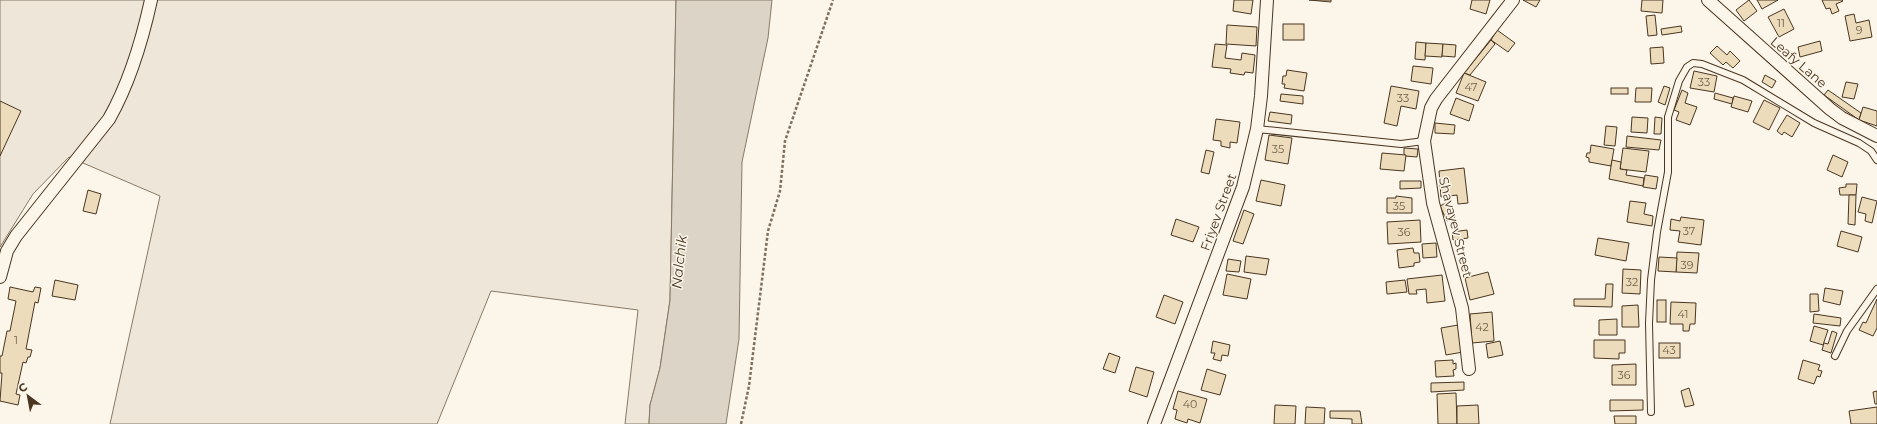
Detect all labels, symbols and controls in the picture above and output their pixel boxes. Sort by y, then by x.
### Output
house number: 11 [1777,16,1785,30]
house number: 9 [1856,23,1863,37]
street label: Leafy Lane [1767,33,1831,91]
house number: 33 [1698,75,1710,89]
house number: 47 [1464,80,1478,94]
house number: 33 [1397,91,1409,105]
house number: 35 [1272,142,1284,156]
street label: Friyev Street [1197,171,1239,253]
street label: Shavayev Street [1436,175,1476,279]
house number: 35 [1393,199,1405,213]
house number: 37 [1683,224,1695,238]
house number: 36 [1398,225,1411,239]
water label: Nalchik [667,234,691,290]
house number: 39 [1681,258,1694,272]
house number: 32 [1626,275,1638,289]
house number: 41 [1678,307,1688,321]
house number: 42 [1475,320,1489,334]
house number: 1 [14,333,18,347]
house number: 43 [1662,343,1676,357]
house number: 36 [1618,368,1631,382]
north arrow [8,376,48,416]
text: С [16,379,30,396]
house number: 40 [1183,397,1197,411]

